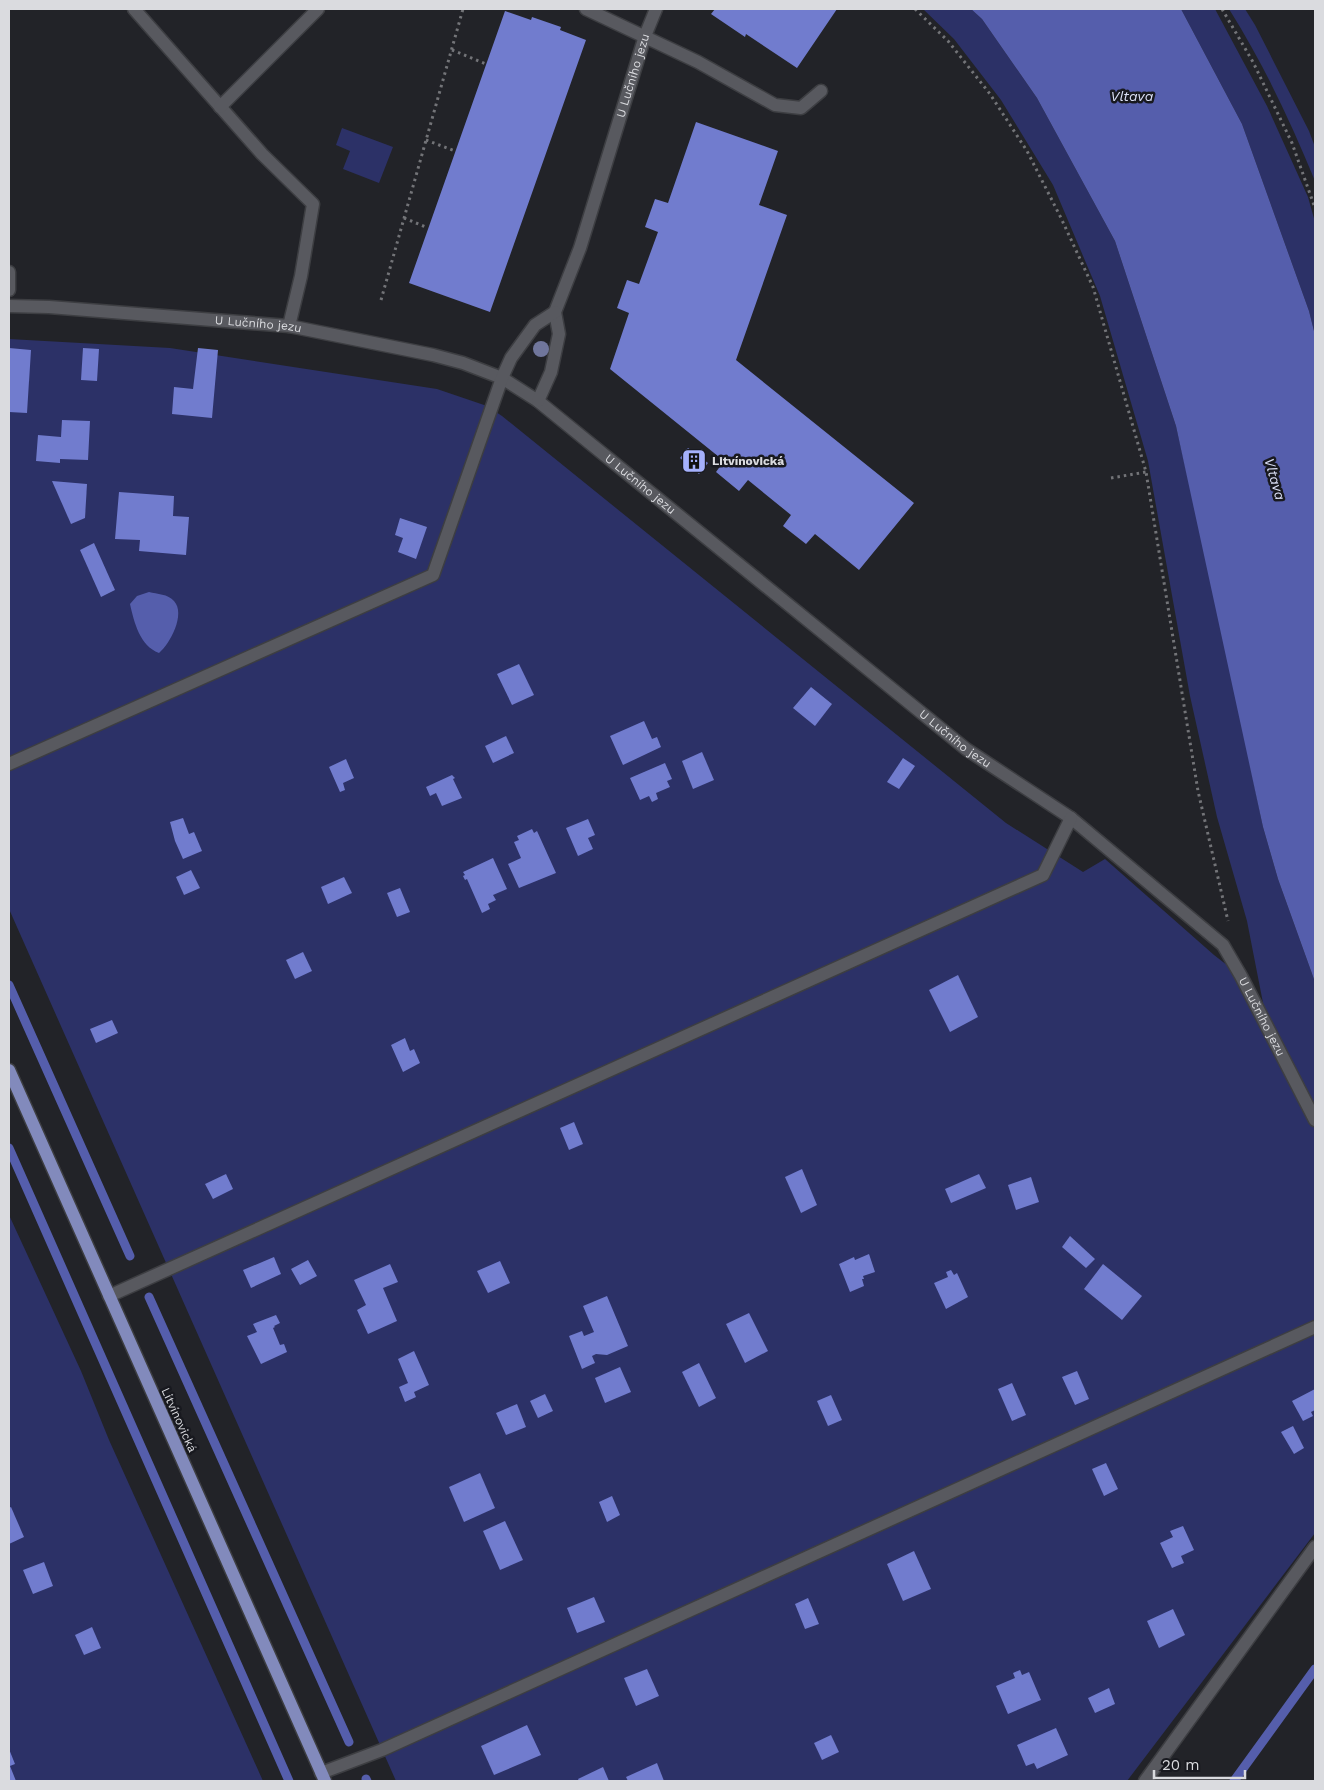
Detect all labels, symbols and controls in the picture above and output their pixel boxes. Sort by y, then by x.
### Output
street label: U Lučního jezu [613,32,652,119]
water label: Vltava [1111,88,1154,104]
street label: U Lučního jezu [214,313,303,335]
building icon: Litvínovická [681,448,707,474]
street label: U Lučního jezu [602,451,678,517]
place label: Litvínovická [712,454,784,468]
water label: Vltava [1261,456,1289,502]
street label: U Lučního jezu [916,707,994,771]
street label: U Lučního jezu [1236,975,1288,1059]
street label: Litvínovická [159,1386,200,1455]
scale bar [1154,1748,1245,1780]
text: 20 m [1162,1756,1200,1774]

